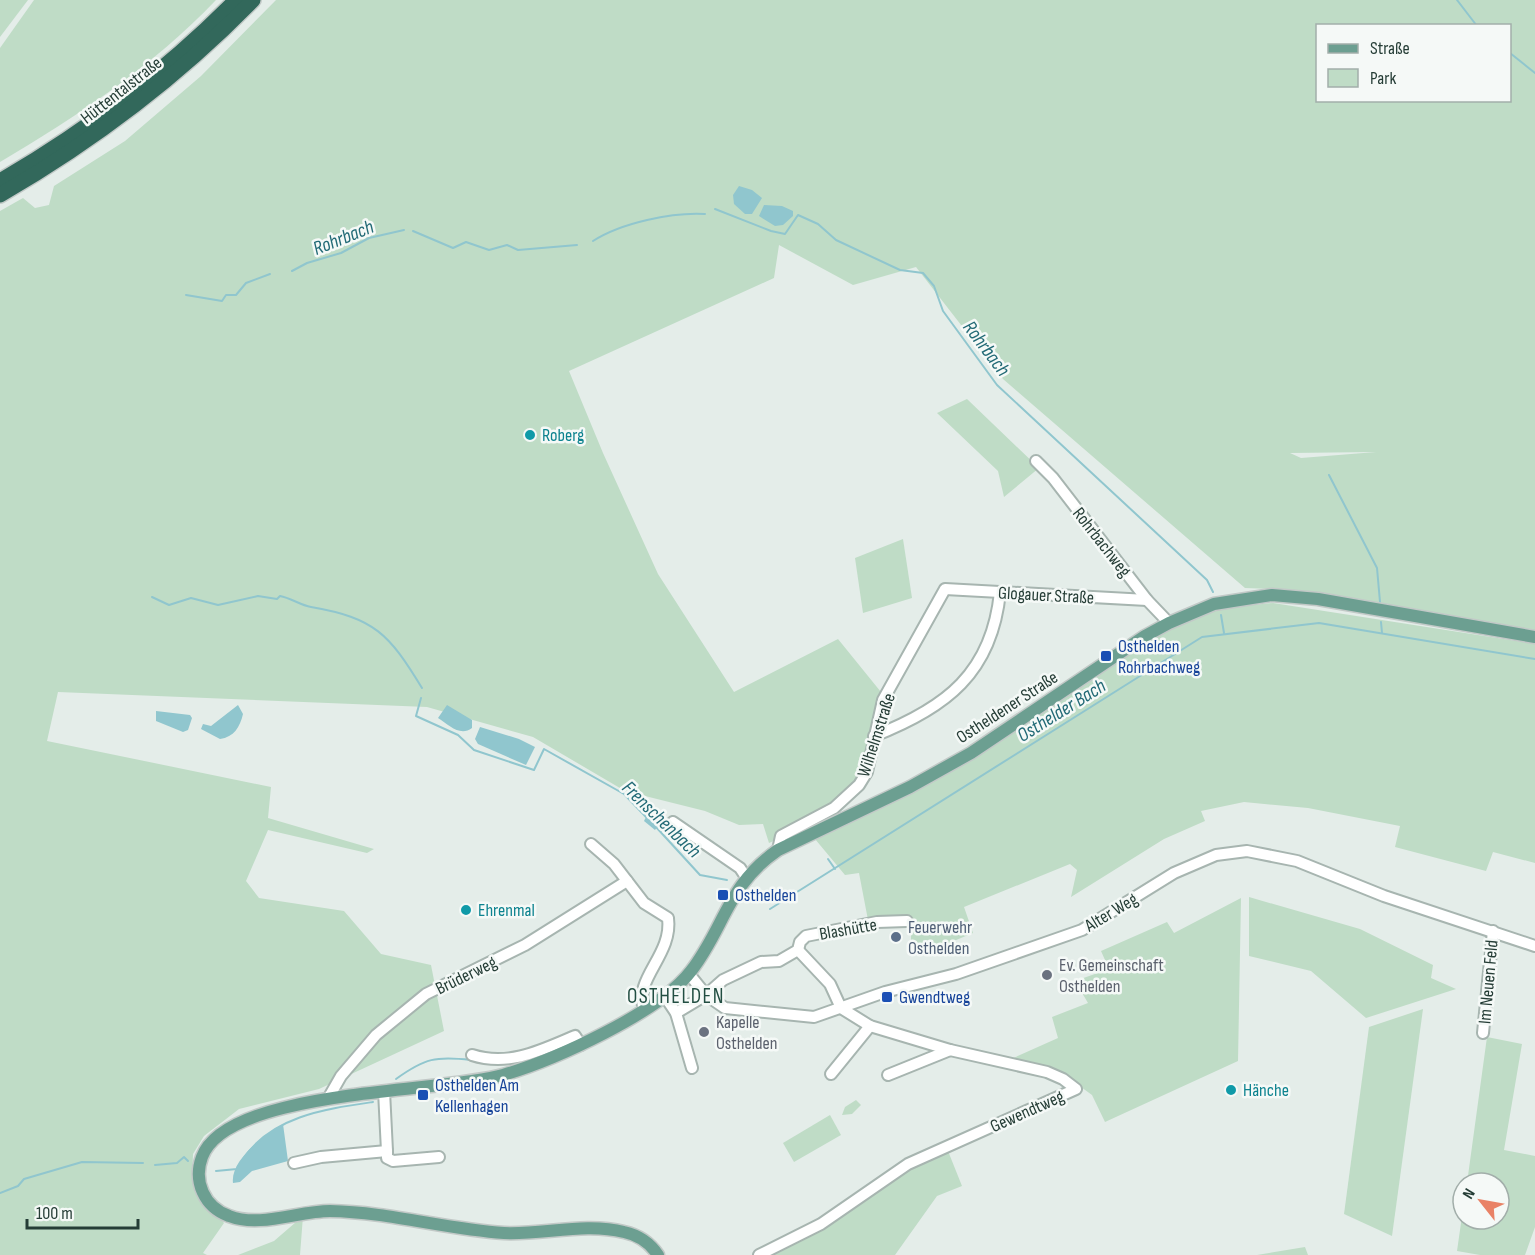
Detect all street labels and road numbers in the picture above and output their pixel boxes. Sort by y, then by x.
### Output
street label: Hüttentalstraße [77,52,166,128]
street label: Rohrbachweg [1068,503,1135,581]
street label: Glogauer Straße [997,582,1095,609]
street label: Ostheldener Straße [953,667,1062,748]
street label: Wilhelmstraße [853,691,900,780]
street label: Alter Weg [1080,889,1141,937]
street label: Blashütte [818,914,878,945]
street label: Im Neuen Feld [1474,939,1503,1025]
street label: Brüderweg [432,952,500,999]
street label: Gewendtweg [987,1086,1067,1137]

